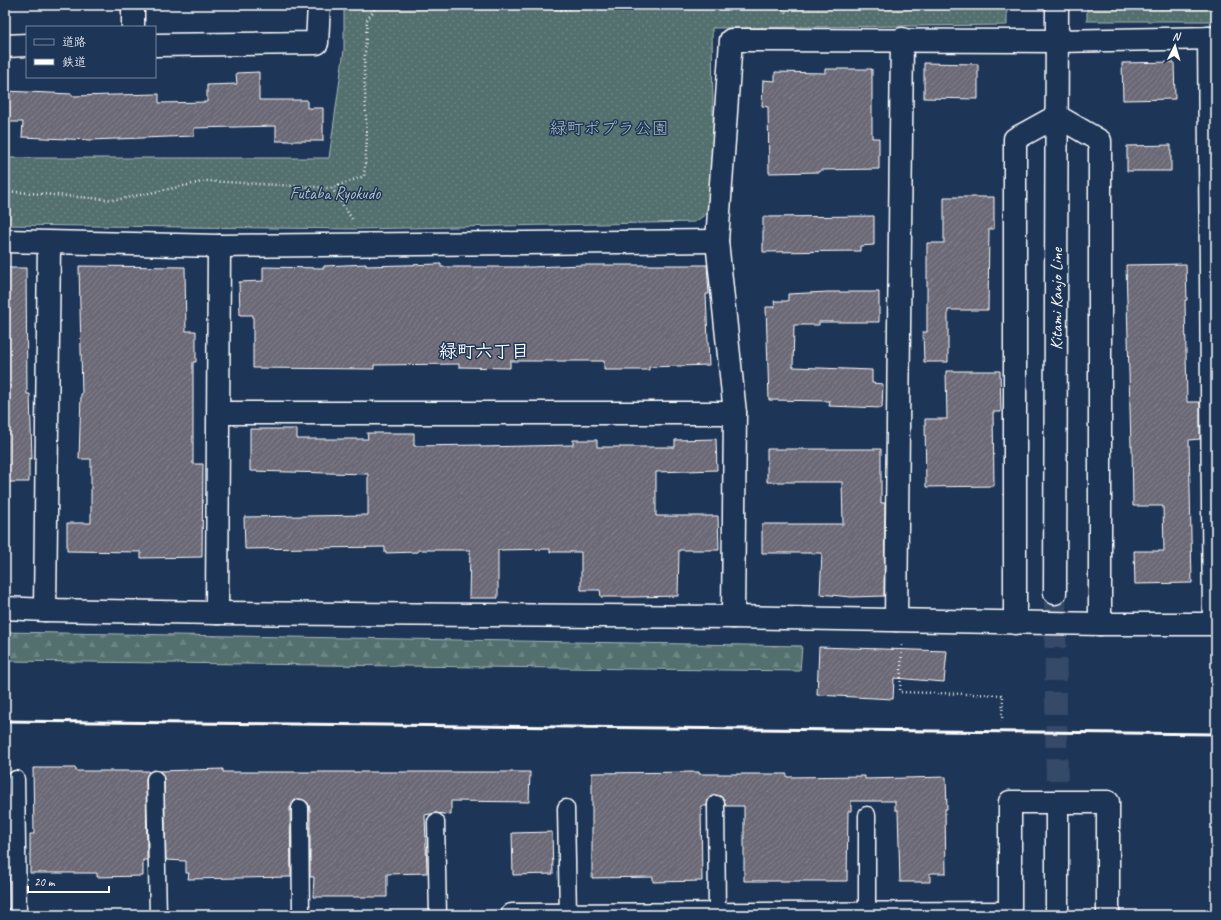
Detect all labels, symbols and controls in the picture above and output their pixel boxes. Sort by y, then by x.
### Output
legend [26,26,156,78]
north arrow [1155,26,1195,66]
text: N [1172,29,1182,43]
text: 道路 [62,34,86,50]
text: 鉄道 [62,54,86,70]
park label: 緑町ポプラ公園 [550,118,669,139]
park label: Futaba Ryokudo [290,183,381,204]
street label: Kitami Kanjo Line [1046,246,1067,350]
district label: 緑町六丁目 [439,340,529,362]
scale bar [28,868,109,894]
text: 20 m [34,874,56,890]

